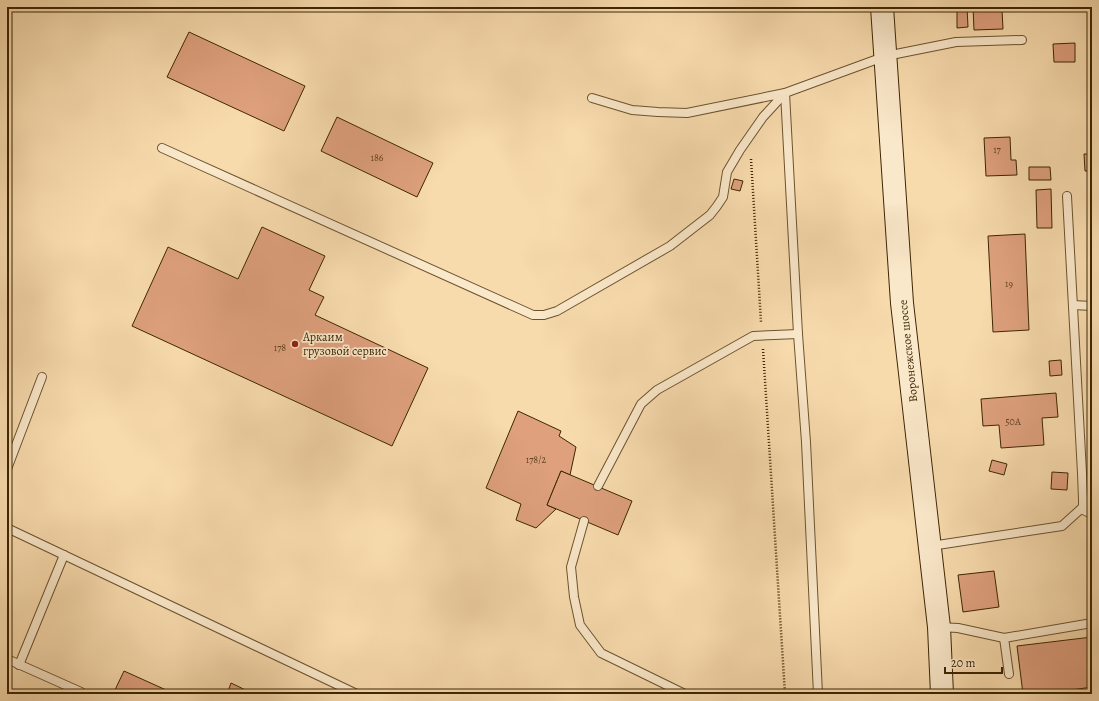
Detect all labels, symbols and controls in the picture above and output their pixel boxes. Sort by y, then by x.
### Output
house number: 17 [993,143,1002,156]
house number: 186 [371,151,384,164]
house number: 19 [1005,277,1013,290]
street label: Воронежское шоссе [895,299,921,403]
place label: Аркаим грузовой сервис [302,329,387,359]
marker: Аркаим грузовой сервис [290,339,300,349]
house number: 178 [274,341,286,354]
house number: 50А [1005,415,1021,428]
house number: 178/2 [526,453,547,466]
scale bar [945,649,1002,675]
text: 20 m [951,655,975,671]

